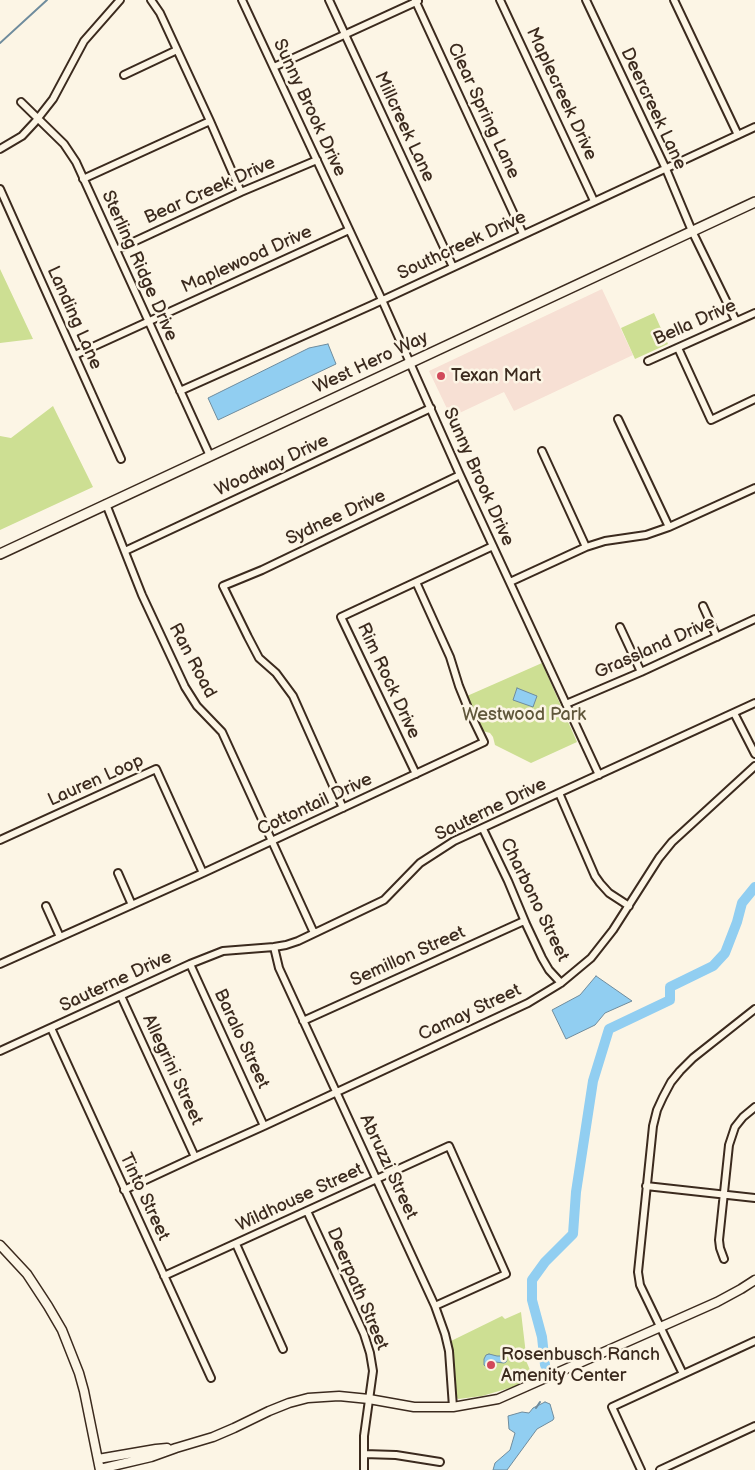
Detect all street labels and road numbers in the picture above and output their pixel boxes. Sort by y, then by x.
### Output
street label: Maplecreek Drive [521,24,601,164]
street label: Sunny Brook Drive [268,36,350,180]
street label: Clear Spring Lane [442,40,524,182]
street label: Deercreek Lane [615,45,691,173]
street label: Millcreek Lane [369,68,439,186]
street label: Bear Creek Drive [141,152,279,230]
street label: Sterling Ridge Drive [96,187,182,345]
street label: Southcreek Drive [394,207,530,285]
street label: Maplewood Drive [178,222,316,298]
street label: Landing Lane [42,263,106,373]
street label: Bella Drive [650,295,740,351]
street label: West Hero Way [310,327,432,399]
street label: Sunny Brook Drive [438,404,518,550]
street label: Woodway Drive [212,430,332,502]
street label: Sydnee Drive [283,485,389,551]
street label: Grassland Drive [592,612,718,684]
street label: Ran Road [163,620,221,702]
street label: Rim Rock Drive [352,620,424,742]
street label: Lauren Loop [45,750,147,812]
street label: Cottontail Drive [254,769,376,841]
street label: Sauterne Drive [432,774,550,846]
street label: Charbono Street [495,835,573,965]
street label: Semillon Street [347,922,469,992]
street label: Sauterne Drive [56,947,176,1017]
street label: Camay Street [415,980,525,1046]
street label: Baralo Street [209,986,273,1092]
street label: Allegrini Street [137,1011,207,1129]
street label: Abruzzi Street [354,1111,422,1223]
street label: Tinto Street [114,1150,174,1244]
street label: Wildhouse Street [233,1159,367,1237]
street label: Deerpath Street [321,1224,393,1354]

